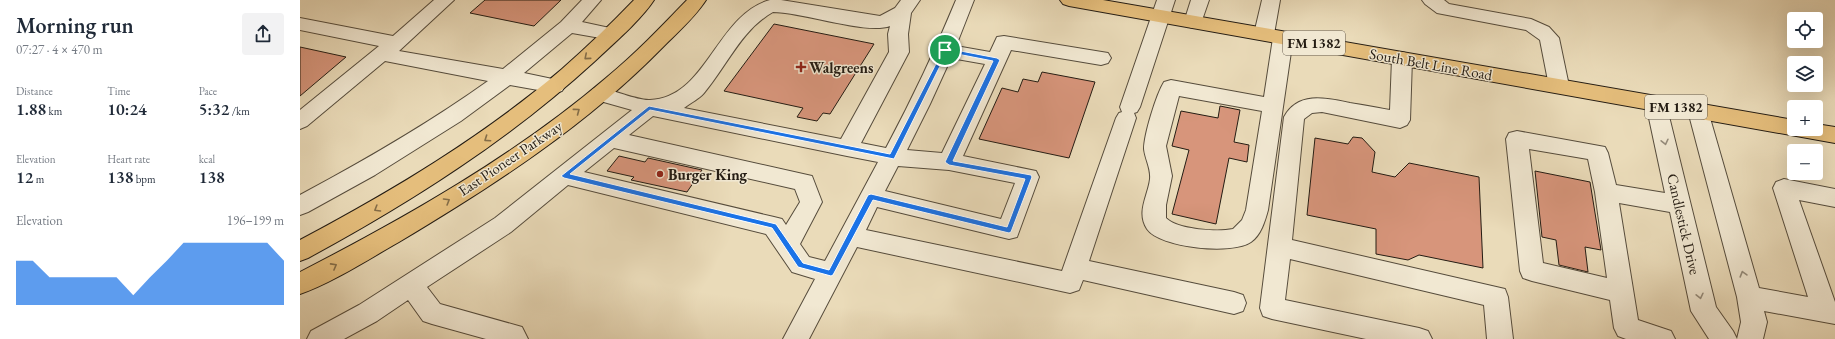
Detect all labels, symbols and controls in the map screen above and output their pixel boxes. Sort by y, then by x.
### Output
text: Morning run [16,11,134,40]
map controls [1787,12,1823,180]
button: locate [1787,12,1823,48]
button: share [242,13,284,55]
road number: FM 1382 [1283,31,1345,55]
pin [928,33,962,67]
icon: arrive [934,39,956,61]
text: 07:27 · 4 × 470 m [16,41,103,58]
street label: South Belt Line Road [1368,44,1494,84]
one-way arrow [585,52,592,59]
button: layers [1787,56,1823,92]
place label: Walgreens [809,58,873,77]
marker: Walgreens [796,62,806,72]
text: Distance [16,84,53,98]
text: Time [107,84,130,98]
text: Pace [199,84,217,98]
road number: FM 1382 [1645,95,1707,119]
text: 1.88 [16,98,46,120]
text: 10:24 [107,98,147,120]
text: 5:32 [199,98,229,120]
button: + [1787,100,1823,136]
text: km [46,104,62,118]
text: /km [229,104,250,118]
one-way arrow [573,109,580,116]
street label: East Pioneer Parkway [454,116,566,200]
one-way arrow [484,134,491,141]
one-way arrow [1660,138,1669,145]
button: − [1787,144,1823,180]
text: Elevation [16,152,56,166]
text: Heart rate [107,152,150,166]
text: kcal [199,152,215,166]
place label: Burger King [668,165,748,184]
text: 12 [16,166,33,188]
text: 138 [107,166,134,188]
text: 138 [199,166,225,188]
marker: Burger King [655,169,665,179]
text: m [33,172,44,186]
text: bpm [134,172,156,186]
street label: Candlestick Drive [1663,172,1705,276]
one-way arrow [443,198,450,206]
one-way arrow [374,204,381,212]
text: Elevation [16,212,63,229]
text: 196–199 m [227,212,284,229]
one-way arrow [330,263,337,270]
one-way arrow [1739,271,1748,278]
one-way arrow [1696,292,1704,299]

